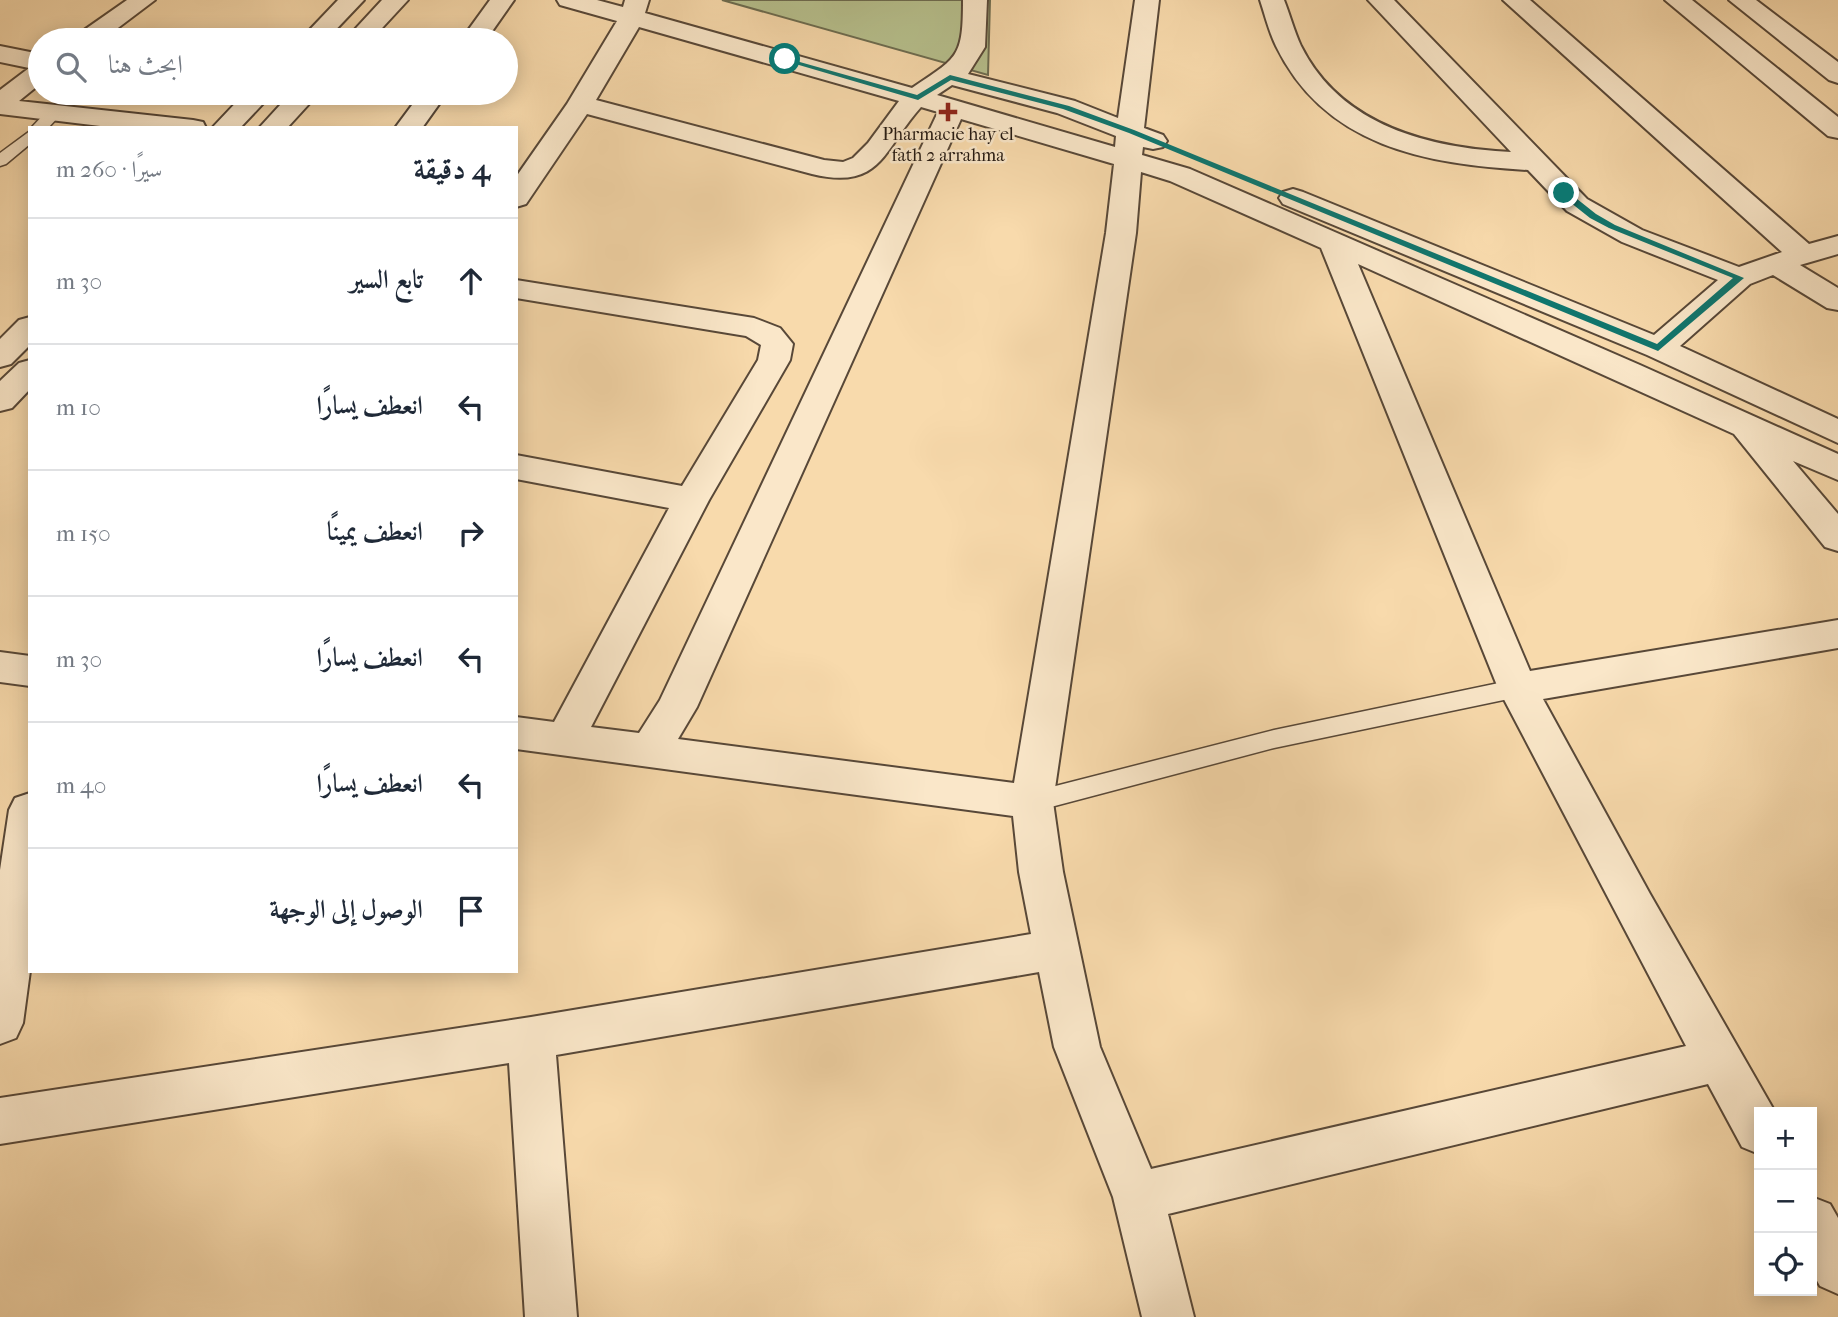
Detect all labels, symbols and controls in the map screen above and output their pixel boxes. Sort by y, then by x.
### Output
search box [28,28,518,105]
route start [769,43,800,74]
icon: search [52,48,90,86]
text: ابحث هنا [108,49,183,80]
marker: Pharmacie hay el fath 2 arrahma [940,104,956,120]
place label: Pharmacie hay el fath 2 arrahma [882,124,1014,166]
text: 4 دقيقة [413,152,490,187]
text: سيرًا · 260 m [56,156,162,183]
route end [1548,177,1579,208]
icon: ahead [452,262,490,300]
text: تابع السير [350,264,423,295]
text: 30 m [56,268,102,295]
icon: left [452,388,490,426]
text: انعطف يسارًا [316,390,423,421]
text: 10 m [56,394,101,421]
icon: right [452,514,490,552]
text: انعطف يمينًا [327,516,423,547]
text: 150 m [56,520,111,547]
icon: left [452,640,490,678]
text: انعطف يسارًا [316,642,423,673]
text: 30 m [56,646,102,673]
icon: left [452,766,490,804]
text: انعطف يسارًا [316,768,423,799]
text: 40 m [56,772,106,799]
icon: arrive [452,892,490,930]
text: الوصول إلى الوجهة [269,894,423,925]
map controls [1754,1107,1817,1296]
button: + [1754,1107,1817,1170]
button: − [1754,1170,1817,1233]
button: locate [1754,1233,1817,1296]

